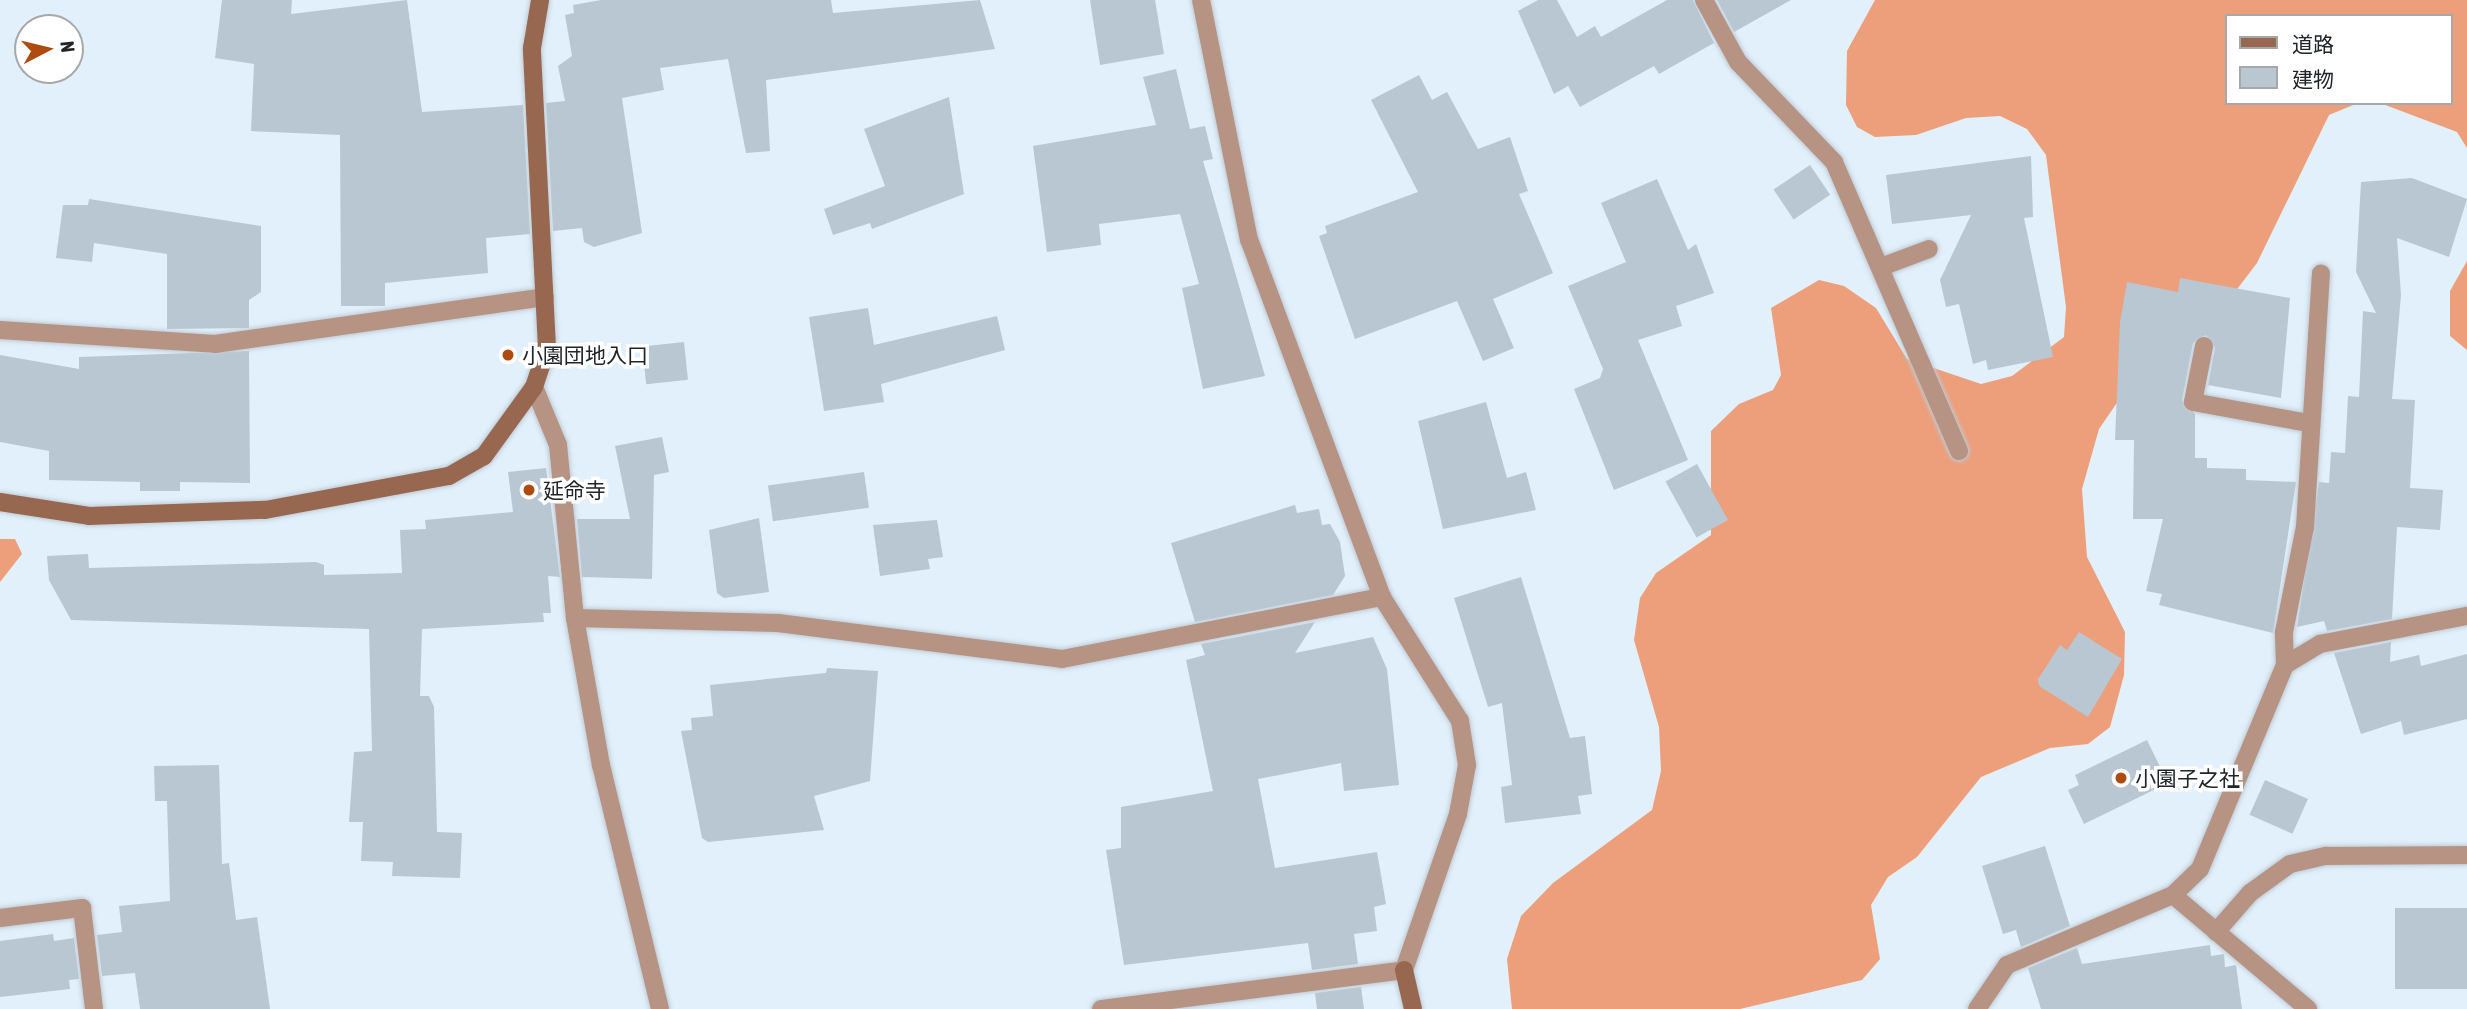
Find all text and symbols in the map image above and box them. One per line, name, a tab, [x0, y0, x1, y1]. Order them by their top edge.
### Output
north arrow	[14, 14, 84, 84]
legend	[2226, 14, 2453, 105]
text: 道路	[2292, 32, 2334, 56]
text: N	[56, 40, 79, 54]
text: 建物	[2292, 67, 2334, 91]
place label: 小園団地入口	[522, 342, 648, 368]
marker: 小園団地入口	[500, 347, 516, 363]
place label: 延命寺	[543, 477, 606, 503]
marker: 延命寺	[521, 482, 537, 498]
place label: 小園子之社	[2135, 765, 2240, 791]
marker: 小園子之社	[2113, 770, 2129, 786]

